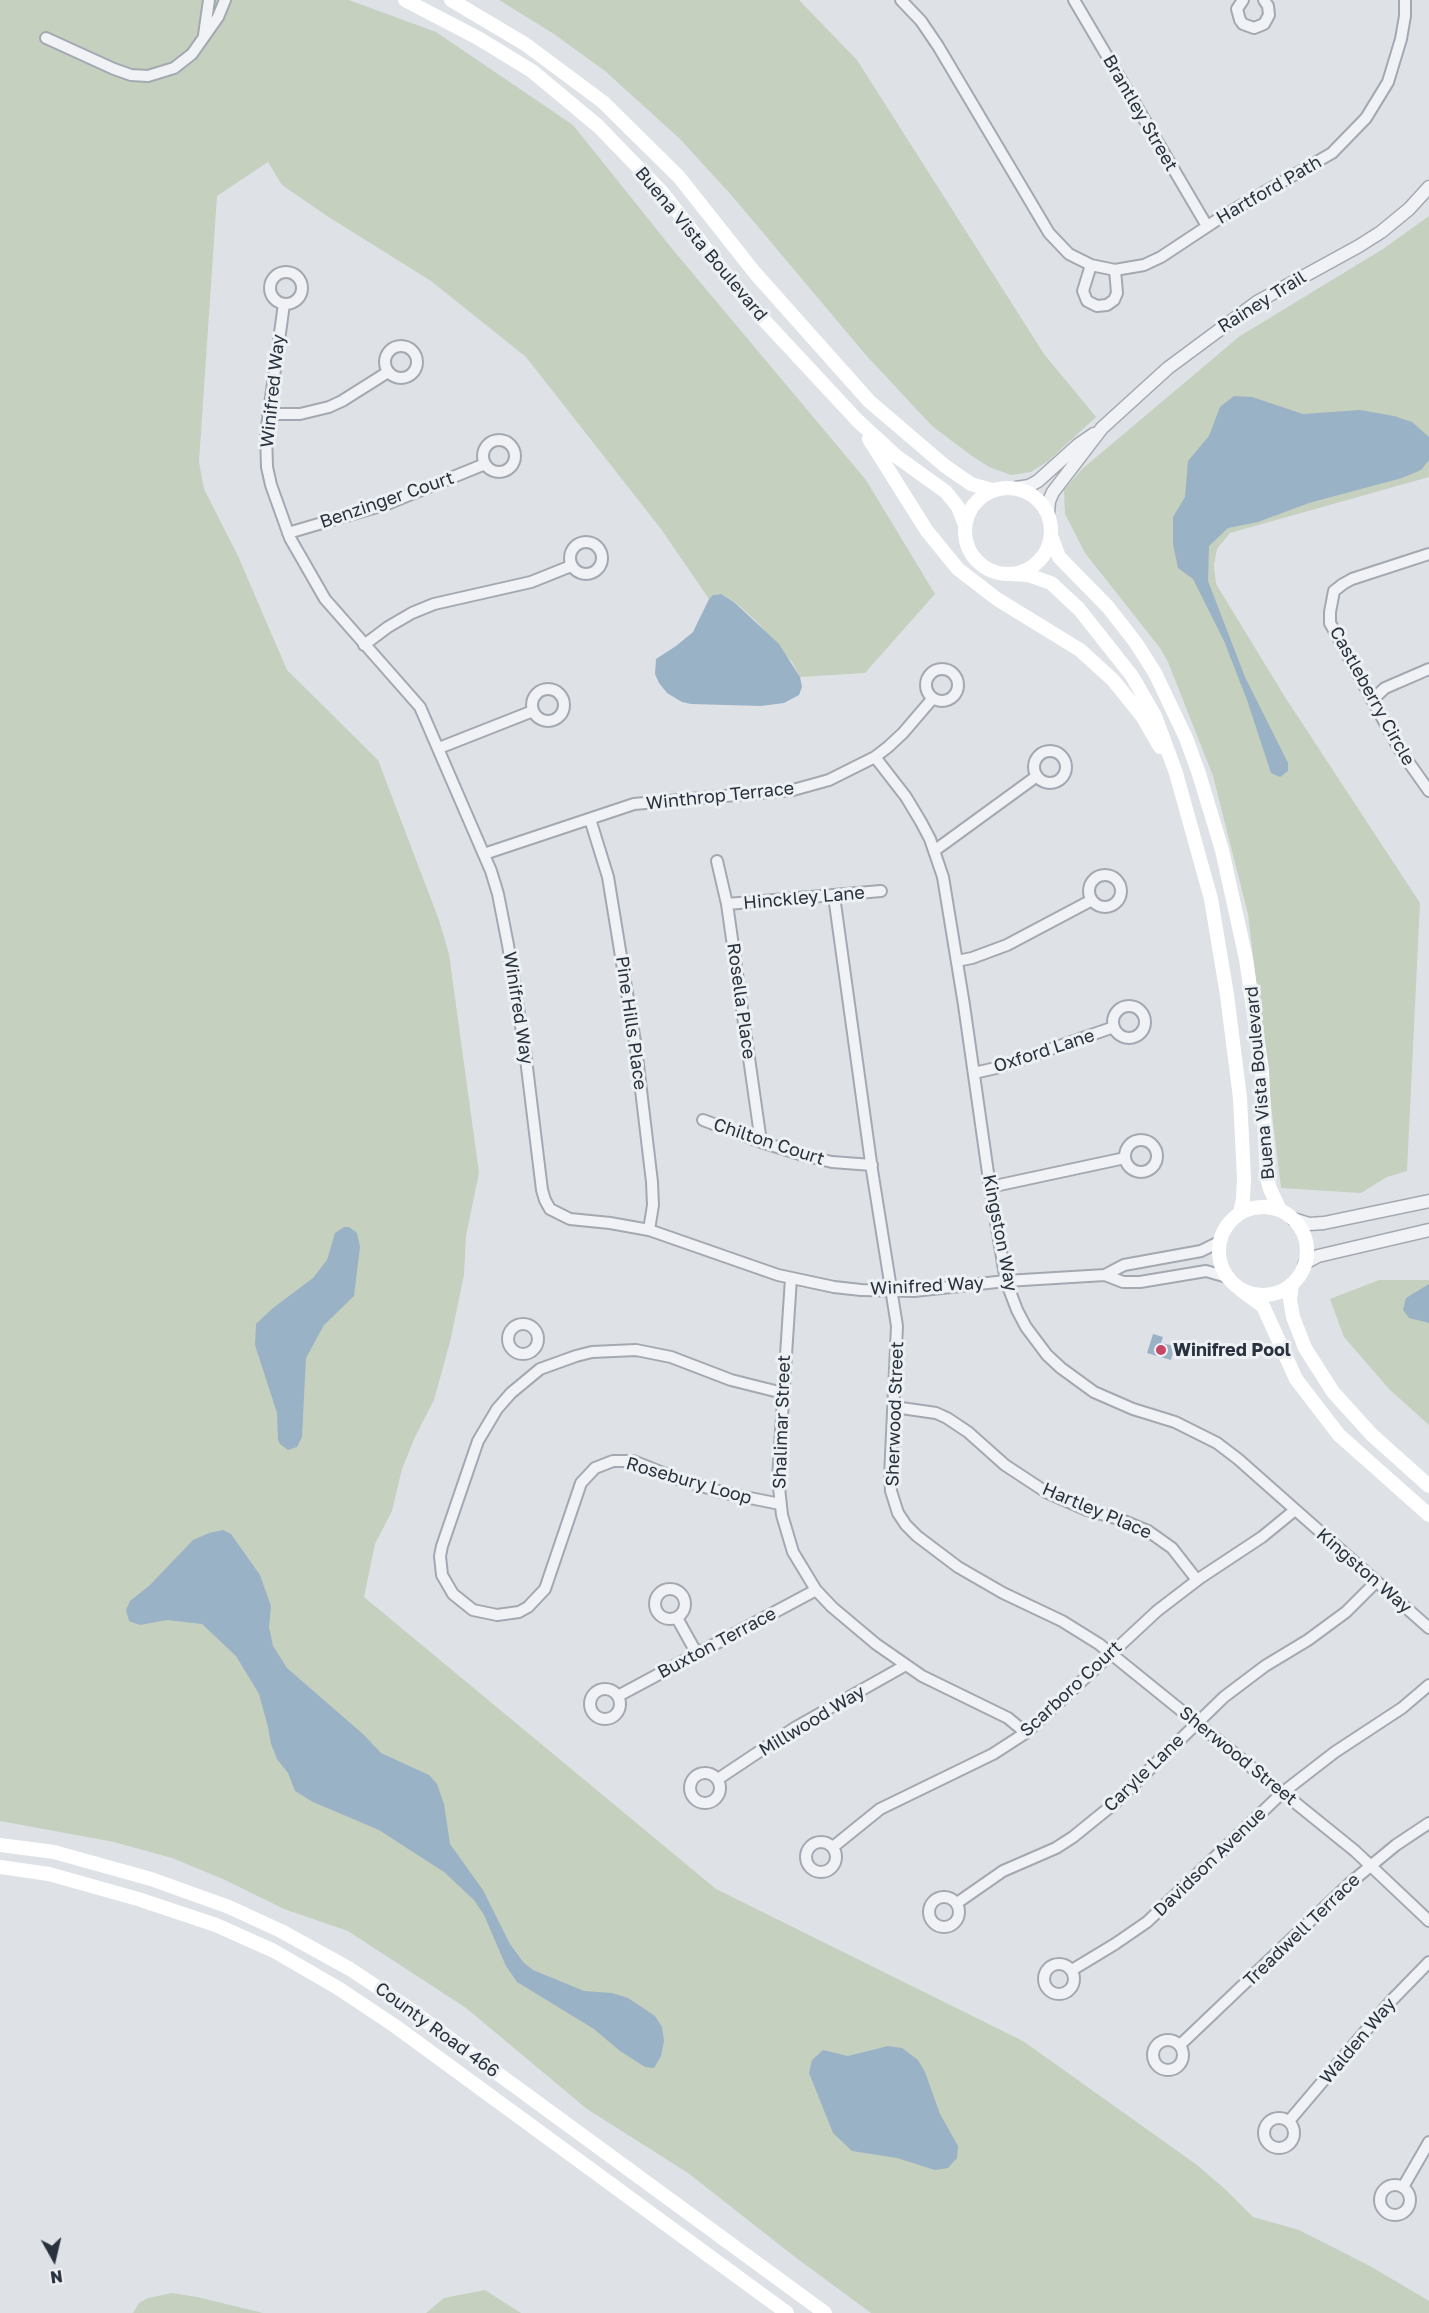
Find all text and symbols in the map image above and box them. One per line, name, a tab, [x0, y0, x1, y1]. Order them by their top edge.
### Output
street label: Brantley Street	[1098, 51, 1182, 175]
street label: Hartford Path	[1213, 151, 1325, 229]
street label: Buena Vista Boulevard	[630, 163, 772, 325]
street label: Rainey Trail	[1214, 266, 1310, 338]
street label: Winifred Way	[256, 333, 290, 449]
street label: Benzinger Court	[317, 467, 457, 533]
street label: Castleberry Circle	[1325, 623, 1419, 769]
street label: Winthrop Terrace	[645, 777, 795, 815]
street label: Hinckley Lane	[742, 882, 866, 914]
street label: Rosella Place	[722, 942, 760, 1060]
street label: Winifred Way	[498, 950, 538, 1066]
street label: Pine Hills Place	[611, 955, 651, 1091]
street label: Buena Vista Boulevard	[1241, 985, 1279, 1181]
street label: Oxford Lane	[991, 1025, 1097, 1077]
street label: Chilton Court	[711, 1114, 827, 1170]
street label: Kingston Way	[978, 1173, 1022, 1293]
street label: Winifred Way	[870, 1272, 984, 1300]
place label: Winifred Pool	[1173, 1339, 1291, 1361]
street label: Sherwood Street	[882, 1341, 908, 1487]
marker: Winifred Pool	[1154, 1343, 1168, 1357]
street label: Shalimar Street	[769, 1355, 795, 1489]
street label: Rosebury Loop	[624, 1453, 754, 1509]
street label: Hartley Place	[1039, 1478, 1155, 1544]
street label: Kingston Way	[1312, 1524, 1416, 1618]
street label: Buxton Terrace	[654, 1603, 780, 1683]
street label: Scarboro Court	[1016, 1636, 1126, 1742]
street label: Millwood Way	[755, 1681, 869, 1761]
street label: Sherwood Street	[1175, 1702, 1301, 1810]
street label: Caryle Lane	[1100, 1730, 1188, 1816]
street label: Davidson Avenue	[1149, 1803, 1271, 1921]
street label: Treadwell Terrace	[1239, 1869, 1365, 1991]
street label: County Road 466	[371, 1978, 503, 2082]
street label: Walden Way	[1316, 1994, 1400, 2088]
north arrow	[24, 2229, 84, 2289]
text: N	[49, 2266, 64, 2288]

